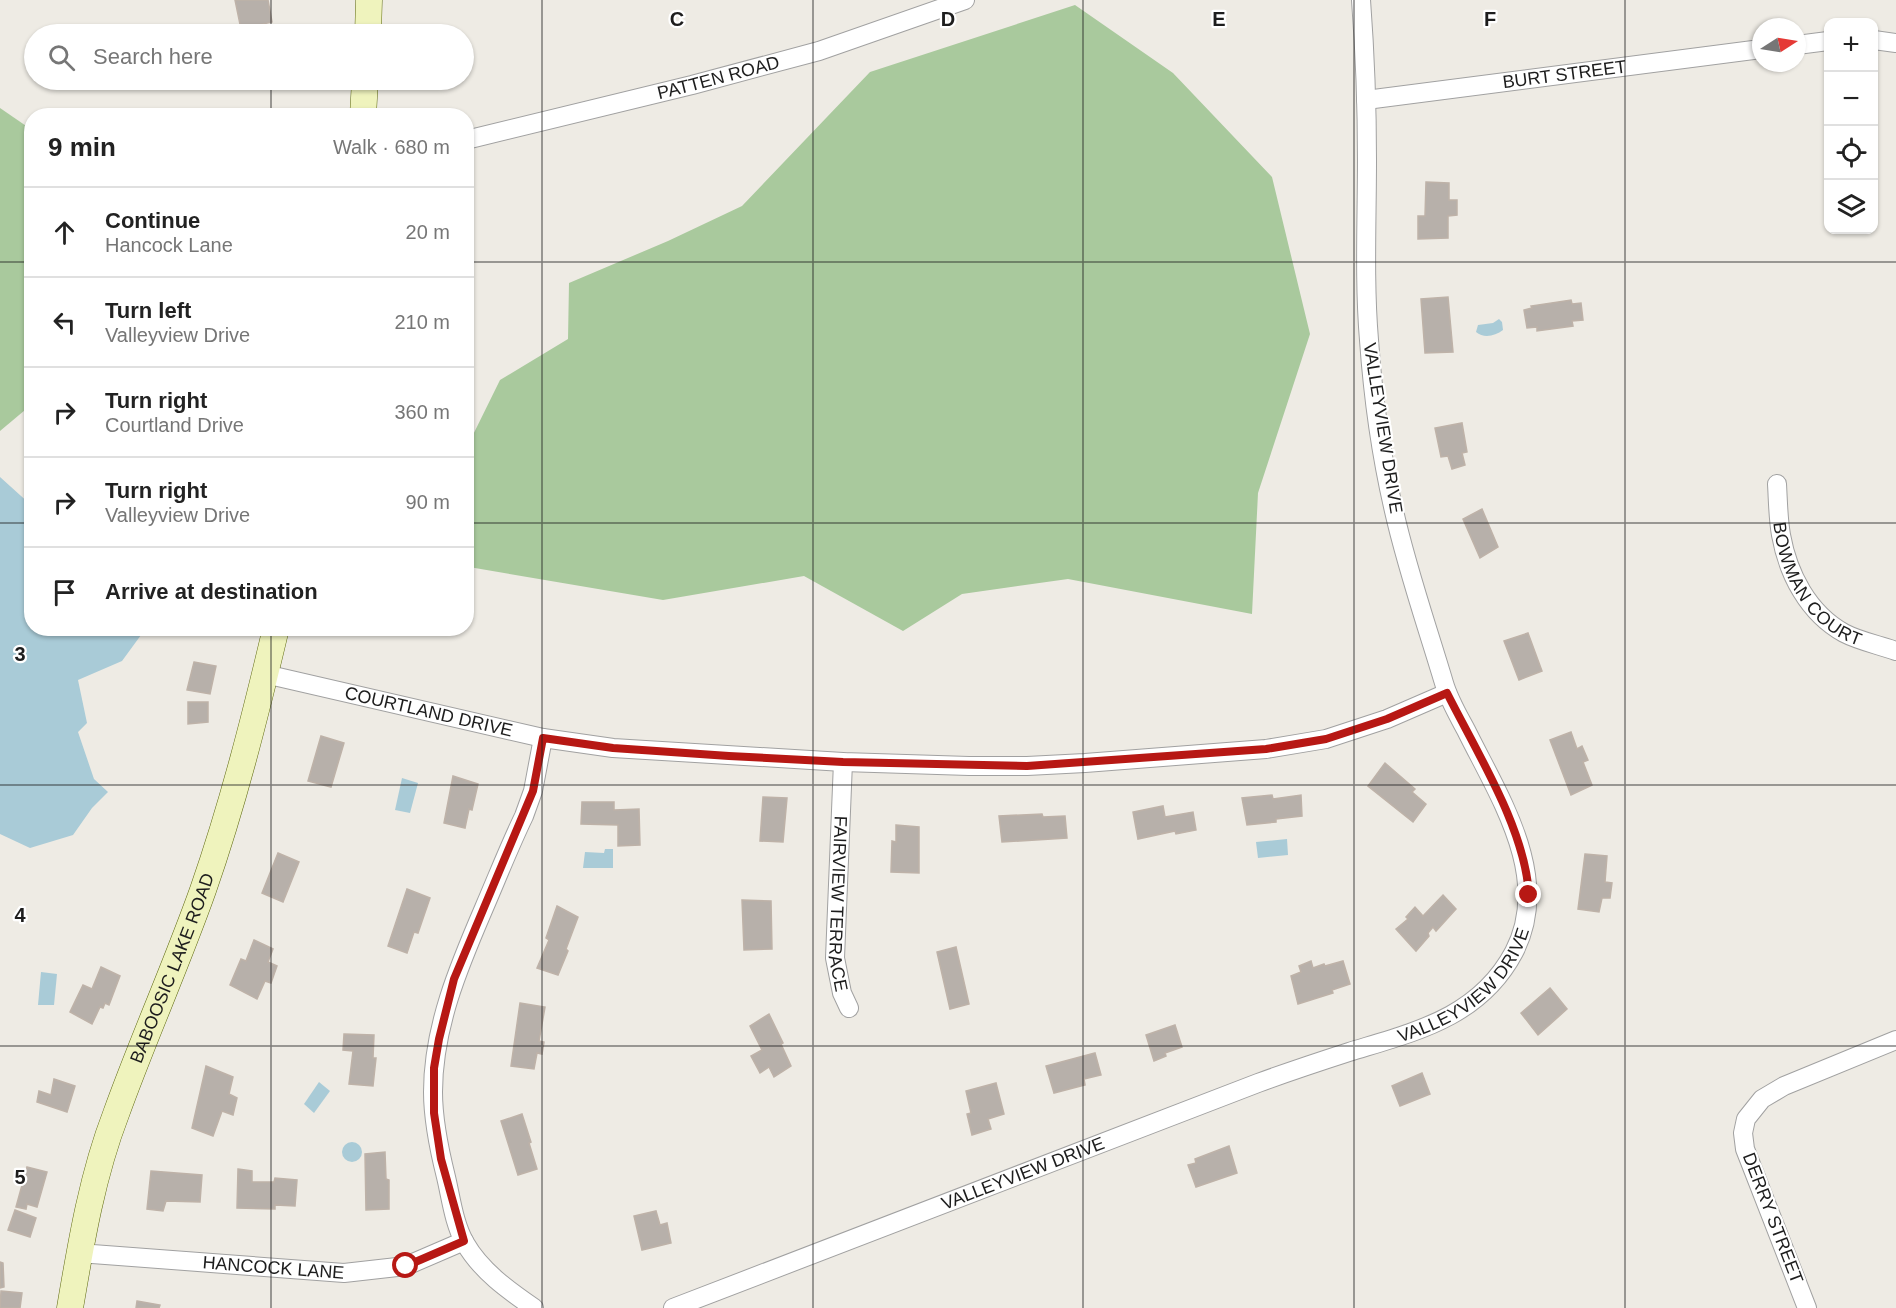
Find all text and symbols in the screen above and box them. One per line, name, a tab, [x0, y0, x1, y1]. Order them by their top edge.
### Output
text: C	[670, 8, 684, 30]
text: D	[941, 8, 955, 30]
text: E	[1212, 8, 1226, 30]
text: F	[1484, 8, 1496, 30]
north arrow	[1752, 18, 1806, 72]
map controls	[1824, 18, 1878, 234]
button: +	[1824, 18, 1878, 72]
search box	[24, 24, 474, 90]
icon: search	[45, 41, 78, 74]
text: Search here	[93, 44, 213, 69]
street label: PATTEN ROAD	[655, 52, 782, 103]
street label: BURT STREET	[1501, 57, 1627, 92]
button: −	[1824, 72, 1878, 126]
button: locate	[1824, 126, 1878, 180]
text: 9 min	[48, 132, 116, 162]
text: Walk · 680 m	[333, 136, 450, 158]
button: layers	[1824, 180, 1878, 234]
text: Continue	[105, 208, 200, 233]
icon: ahead	[48, 216, 81, 249]
text: 20 m	[406, 221, 450, 243]
text: Hancock Lane	[105, 234, 233, 256]
text: Turn left	[105, 298, 191, 323]
icon: left	[48, 306, 81, 339]
text: 210 m	[394, 311, 450, 333]
text: Valleyview Drive	[105, 324, 250, 346]
street label: VALLEYVIEW DRIVE	[1360, 341, 1406, 515]
text: Turn right	[105, 388, 207, 413]
icon: right	[48, 396, 81, 429]
text: 360 m	[394, 401, 450, 423]
text: Courtland Drive	[105, 414, 244, 436]
text: Turn right	[105, 478, 207, 503]
icon: right	[48, 486, 81, 519]
text: 90 m	[406, 491, 450, 513]
text: Valleyview Drive	[105, 504, 250, 526]
street label: BOWMAN COURT	[1769, 521, 1864, 650]
icon: arrive	[48, 576, 81, 609]
text: Arrive at destination	[105, 579, 318, 604]
text: 3	[14, 643, 26, 665]
street label: COURTLAND DRIVE	[343, 683, 515, 741]
street label: FAIRVIEW TERRACE	[825, 815, 851, 993]
street label: BABOOSIC LAKE ROAD	[126, 871, 218, 1066]
route end	[1515, 881, 1541, 907]
text: 4	[14, 904, 26, 926]
street label: VALLEYVIEW DRIVE	[1395, 925, 1533, 1046]
street label: VALLEYVIEW DRIVE	[939, 1133, 1107, 1214]
street label: DERRY STREET	[1739, 1150, 1807, 1286]
text: 5	[14, 1166, 26, 1188]
street label: HANCOCK LANE	[202, 1252, 345, 1283]
route start	[392, 1252, 418, 1278]

